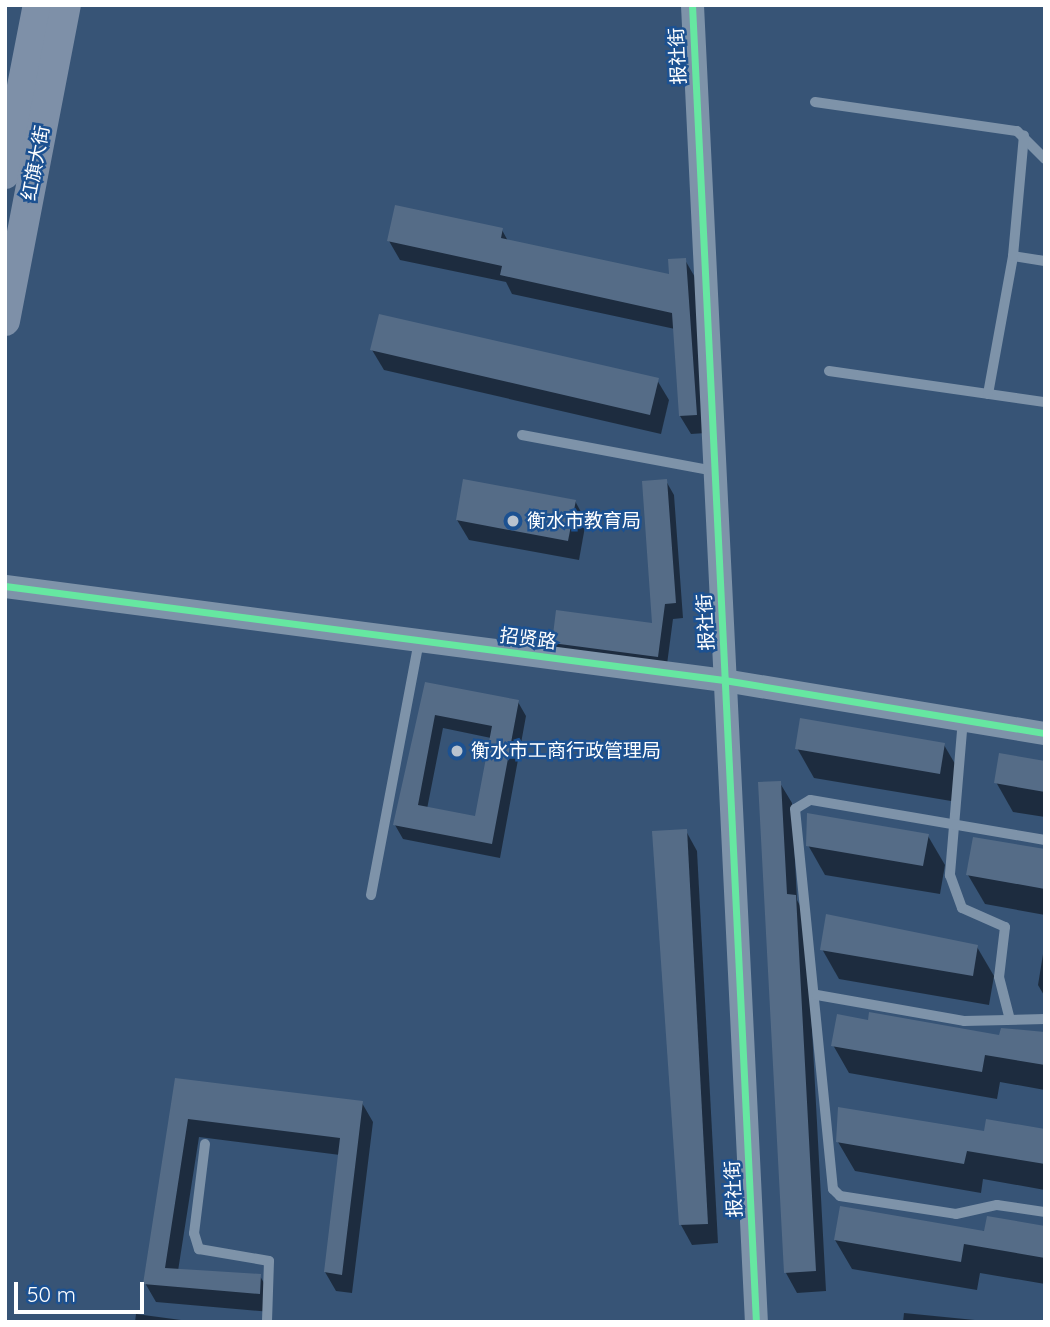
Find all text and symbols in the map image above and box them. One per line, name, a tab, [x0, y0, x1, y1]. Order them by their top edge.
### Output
street label: 报社街	[665, 27, 691, 85]
street label: 红旗大街	[18, 124, 54, 202]
place label: 衡水市教育局	[527, 510, 641, 532]
marker: 衡水市教育局	[505, 513, 521, 529]
street label: 报社街	[693, 593, 719, 651]
street label: 招贤路	[498, 624, 558, 654]
place label: 衡水市工商行政管理局	[471, 740, 661, 762]
marker: 衡水市工商行政管理局	[449, 743, 465, 759]
street label: 报社街	[721, 1160, 747, 1218]
scale bar	[18, 1268, 147, 1312]
text: 50 m	[27, 1281, 76, 1307]

